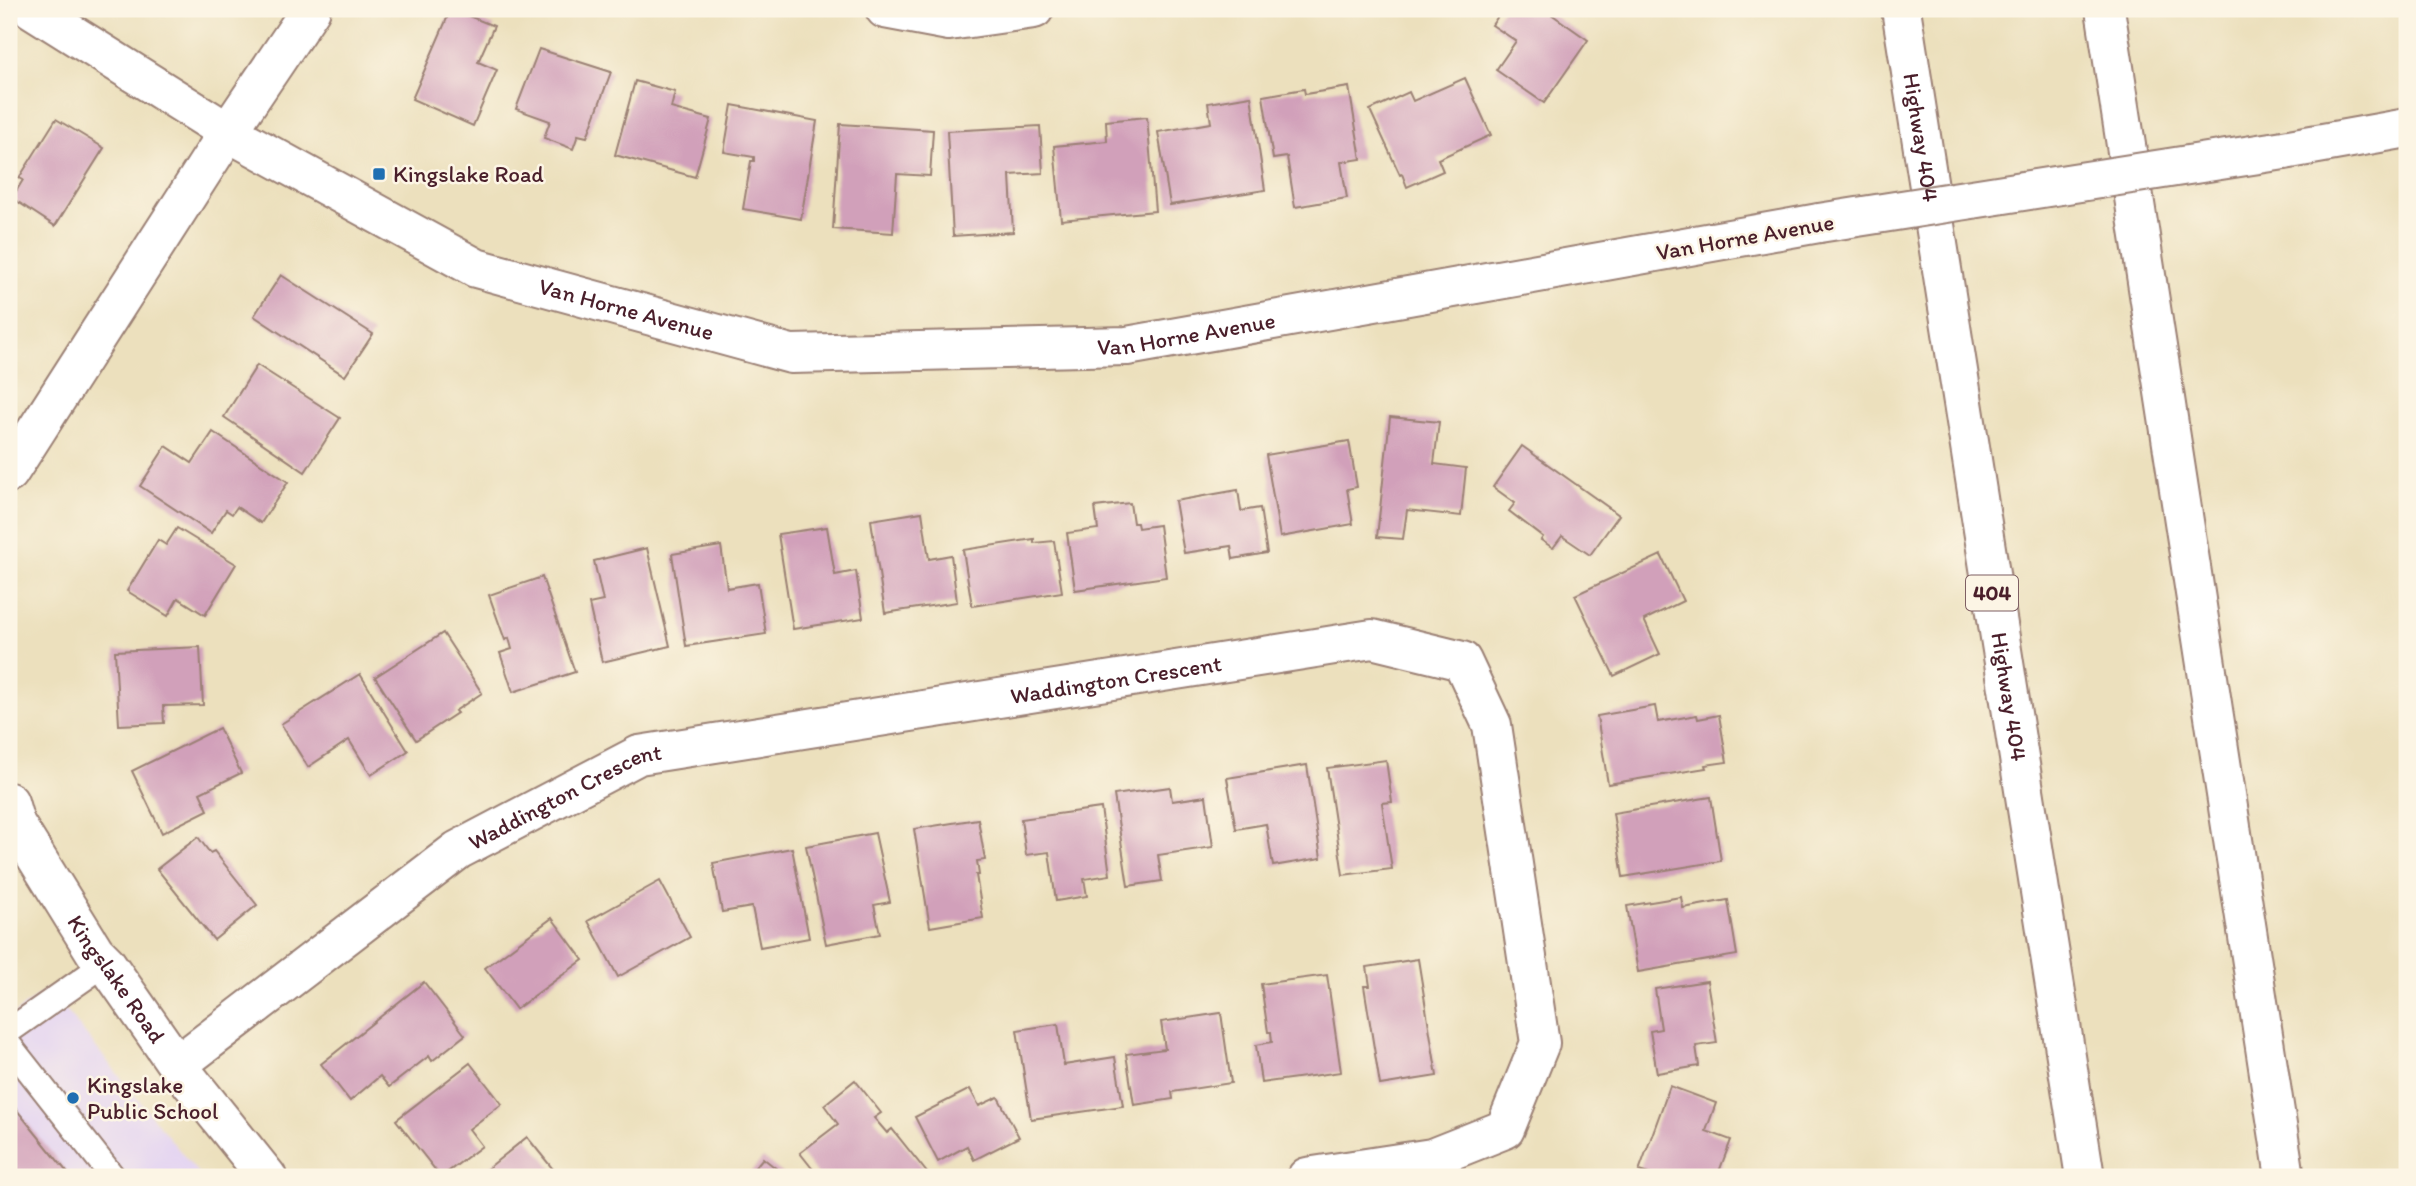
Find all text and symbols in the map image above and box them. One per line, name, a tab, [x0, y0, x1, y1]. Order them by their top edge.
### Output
street label: Highway 404	[1897, 71, 1945, 204]
place label: Kingslake Road	[393, 160, 544, 188]
marker: Kingslake Road	[371, 166, 387, 182]
street label: Van Horne Avenue	[1654, 208, 1836, 266]
street label: Van Horne Avenue	[536, 272, 717, 346]
street label: Van Horne Avenue	[1097, 306, 1277, 361]
road number: 404	[1966, 576, 2018, 610]
street label: Highway 404	[1985, 630, 2033, 763]
street label: Waddington Crescent	[1008, 649, 1224, 710]
street label: Waddington Crescent	[463, 738, 664, 856]
street label: Kingslake Road	[61, 910, 172, 1049]
place label: Kingslake Public School	[87, 1071, 219, 1125]
marker: Kingslake Public School	[65, 1090, 81, 1106]

